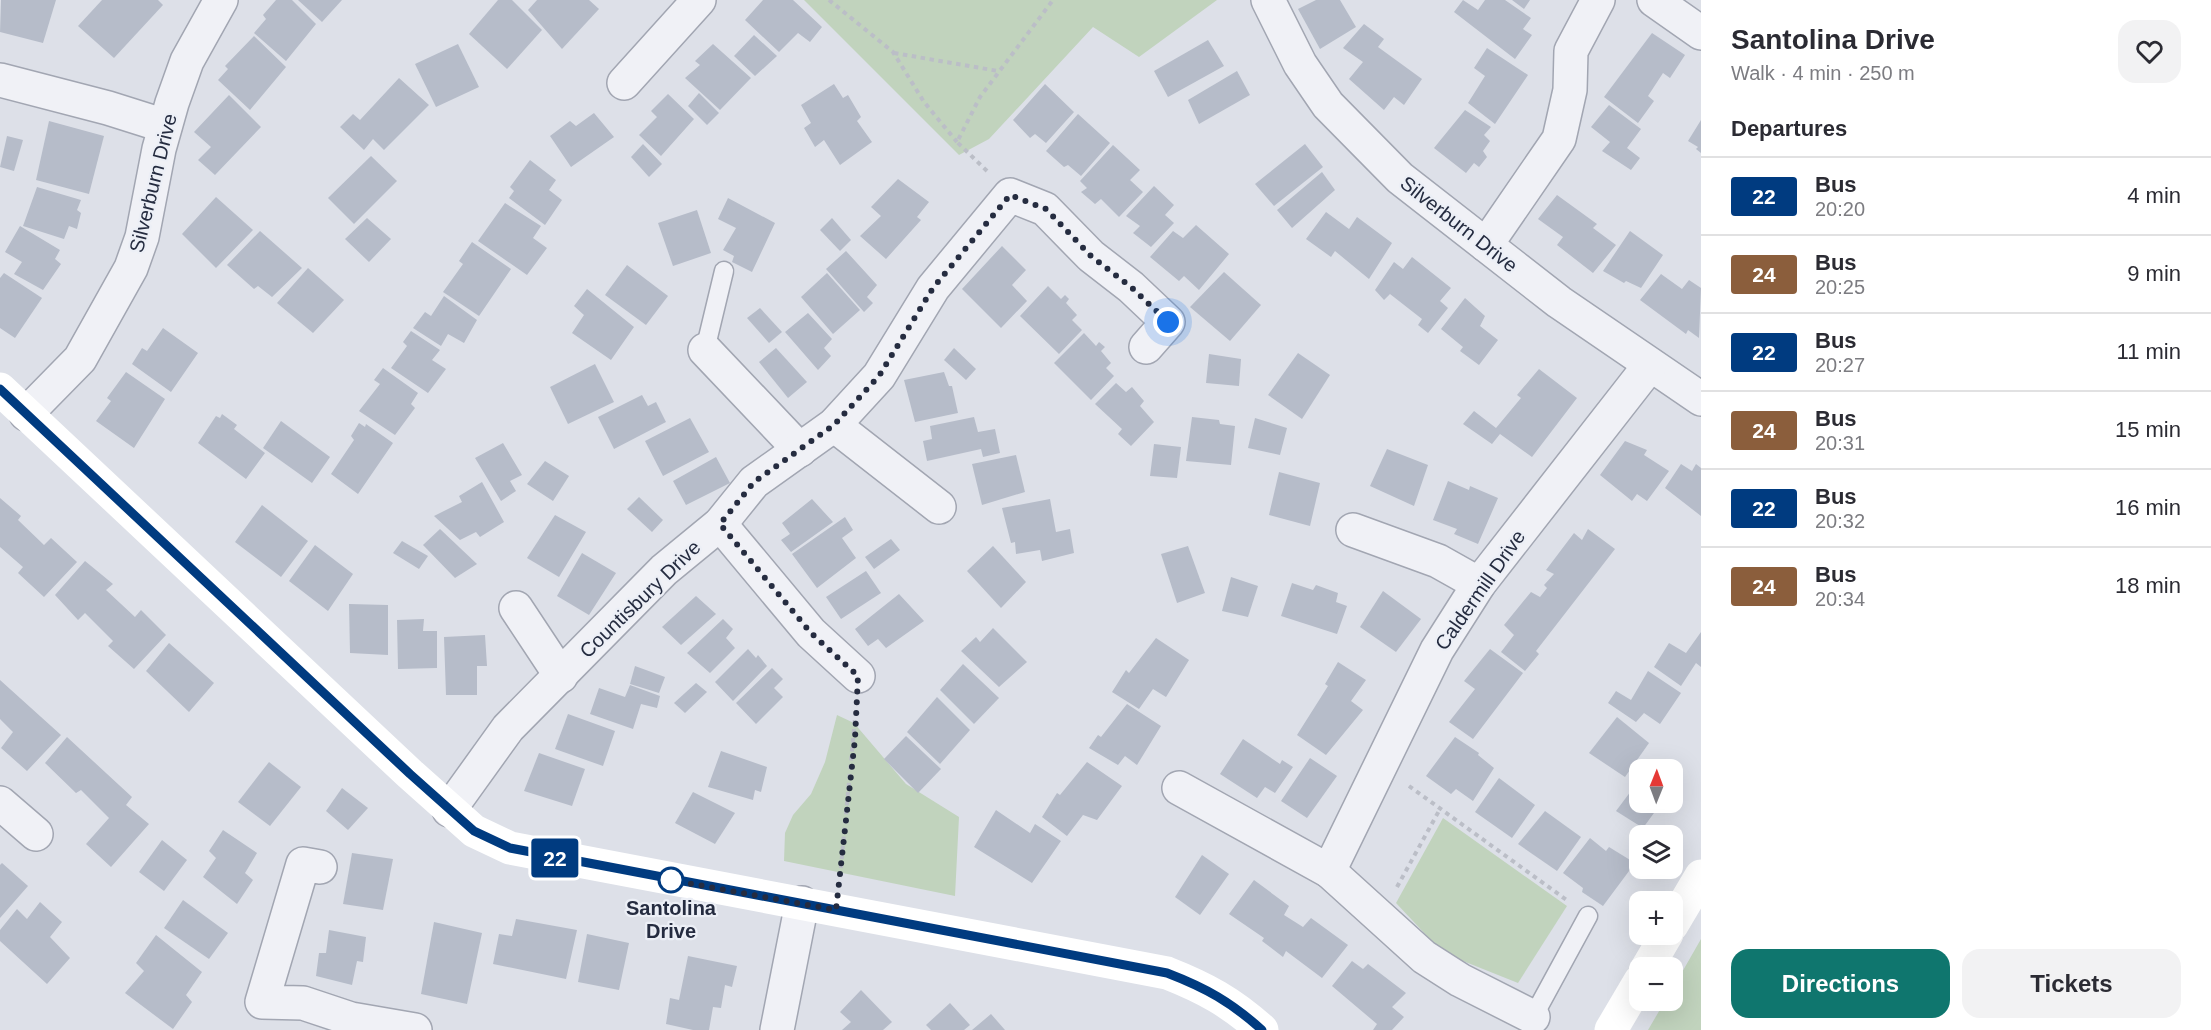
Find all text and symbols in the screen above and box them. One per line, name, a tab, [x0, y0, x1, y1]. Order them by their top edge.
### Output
button: heart	[2118, 20, 2181, 83]
text: Santolina Drive	[1731, 24, 1935, 55]
text: Walk · 4 min · 250 m	[1731, 62, 1915, 84]
street label: Silverburn Drive	[125, 111, 181, 255]
text: Departures	[1731, 116, 1847, 141]
street label: Silverburn Drive	[1396, 172, 1522, 276]
text: Bus	[1815, 172, 1857, 197]
text: 4 min	[2127, 183, 2181, 208]
text: 22	[1752, 185, 1776, 208]
text: 20:20	[1815, 198, 1865, 220]
text: Bus	[1815, 250, 1857, 275]
text: 9 min	[2127, 261, 2181, 286]
text: 24	[1752, 263, 1776, 286]
text: 20:25	[1815, 276, 1865, 298]
your location	[1153, 307, 1183, 337]
text: Bus	[1815, 328, 1857, 353]
text: 11 min	[2117, 339, 2181, 364]
text: 22	[1752, 341, 1776, 364]
text: 20:27	[1815, 354, 1865, 376]
text: Bus	[1815, 406, 1857, 431]
text: 15 min	[2115, 417, 2181, 442]
text: 24	[1752, 419, 1776, 442]
text: 20:31	[1815, 432, 1865, 454]
text: Bus	[1815, 484, 1857, 509]
text: 16 min	[2115, 495, 2181, 520]
text: 22	[1752, 497, 1776, 520]
text: 20:32	[1815, 510, 1865, 532]
street label: Caldermill Drive	[1431, 526, 1529, 654]
street label: Countisbury Drive	[575, 536, 705, 662]
text: Bus	[1815, 562, 1857, 587]
text: 18 min	[2115, 573, 2181, 598]
text: 24	[1752, 575, 1776, 598]
text: 20:34	[1815, 588, 1865, 610]
north arrow	[1629, 759, 1683, 813]
map controls	[1629, 759, 1683, 1011]
button: layers	[1629, 825, 1683, 879]
line badge: 22	[528, 838, 582, 878]
text: 22	[543, 847, 567, 870]
marker: Santolina Drive	[658, 867, 684, 893]
button: +	[1629, 891, 1683, 945]
place label: Santolina Drive	[626, 897, 717, 942]
button: Directions	[1731, 949, 1950, 1018]
button: Tickets	[1962, 949, 2181, 1018]
button: −	[1629, 957, 1683, 1011]

